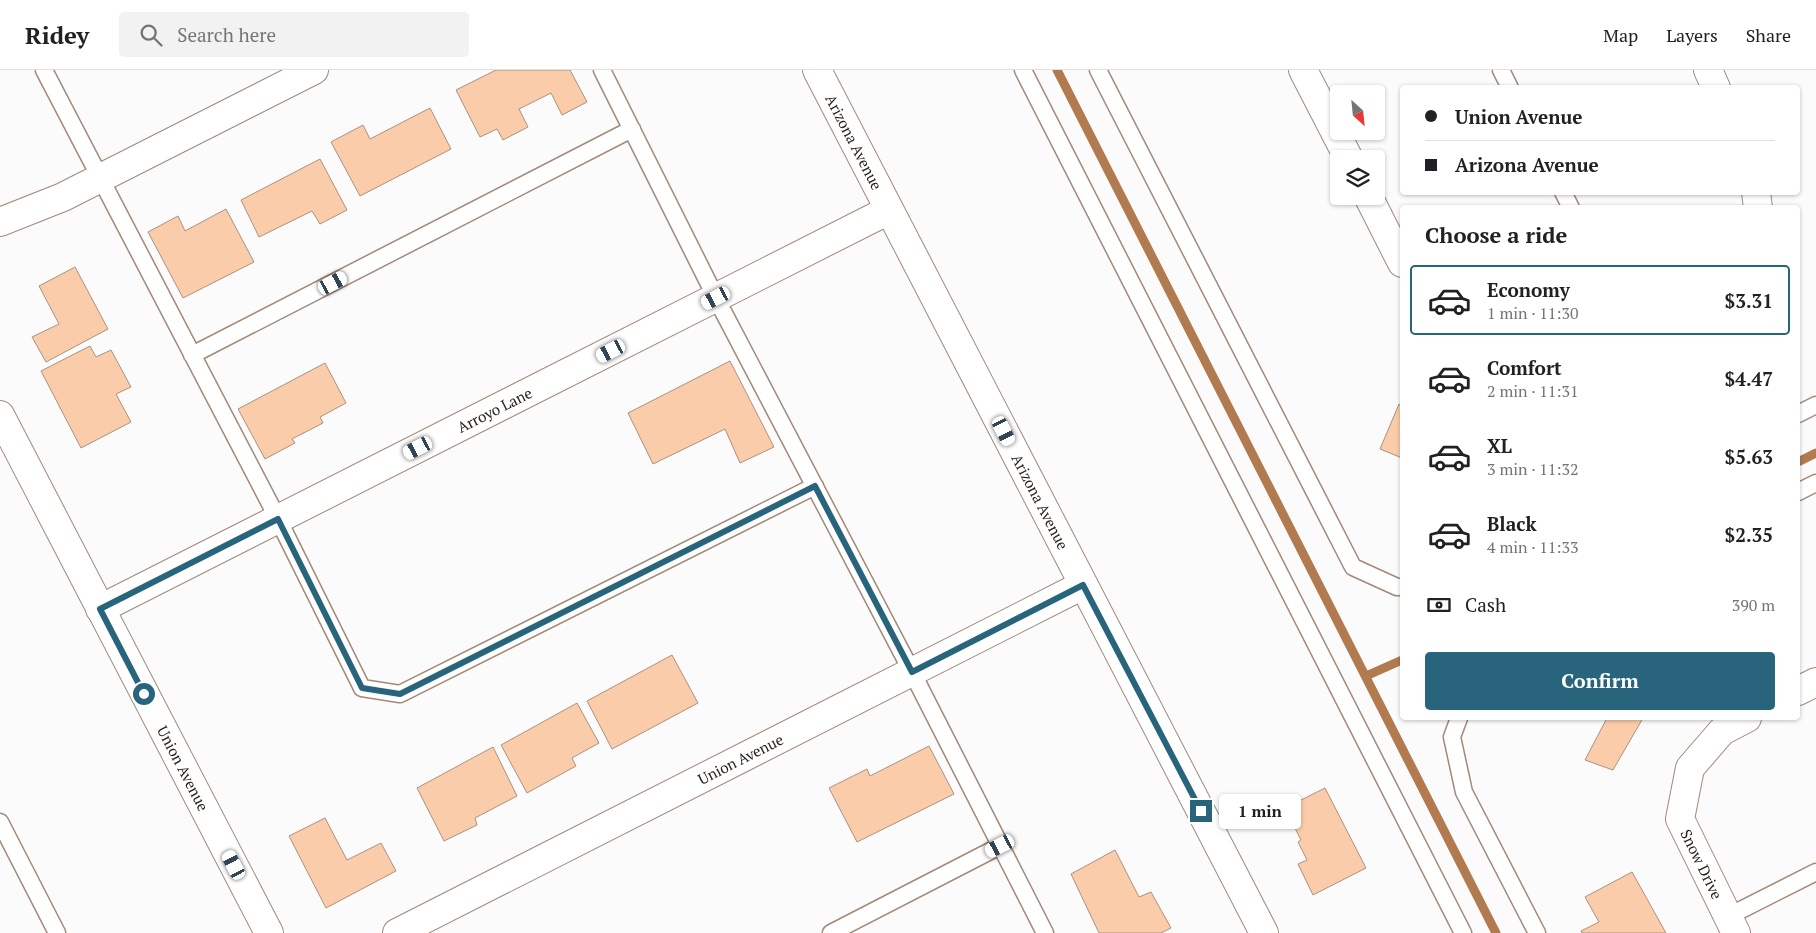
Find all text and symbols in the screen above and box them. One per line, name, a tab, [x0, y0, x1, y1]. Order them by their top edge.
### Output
search box	[119, 12, 469, 57]
text: Ridey	[25, 19, 89, 51]
icon: search	[137, 21, 165, 49]
text: Search here	[177, 22, 276, 47]
text: Map	[1603, 23, 1638, 47]
text: Layers	[1666, 23, 1718, 47]
text: Share	[1746, 23, 1791, 47]
north arrow	[1330, 85, 1385, 140]
map controls	[1330, 85, 1385, 205]
street label: Arizona Avenue	[821, 91, 887, 193]
text: Union Avenue	[1455, 104, 1582, 129]
button: layers	[1330, 150, 1385, 205]
text: Arizona Avenue	[1455, 152, 1599, 177]
text: Choose a ride	[1425, 220, 1567, 249]
car	[316, 269, 349, 297]
text: Economy	[1487, 277, 1570, 302]
icon: car	[1427, 278, 1472, 323]
car	[699, 285, 732, 311]
text: $3.31	[1724, 288, 1773, 313]
text: 1 min · 11:30	[1487, 302, 1579, 324]
car	[594, 338, 627, 364]
text: Comfort	[1487, 355, 1562, 380]
icon: car	[1427, 356, 1472, 401]
text: $4.47	[1724, 366, 1773, 391]
text: 2 min · 11:31	[1487, 380, 1579, 402]
street label: Arroyo Lane	[454, 382, 535, 437]
car	[990, 414, 1017, 448]
text: XL	[1487, 433, 1512, 458]
icon: car	[1427, 434, 1472, 479]
car	[401, 435, 434, 461]
text: $5.63	[1724, 444, 1773, 469]
street label: Arizona Avenue	[1007, 450, 1074, 553]
text: 3 min · 11:32	[1487, 458, 1579, 480]
text: Black	[1487, 511, 1537, 536]
icon: car	[1427, 512, 1472, 557]
text: $2.35	[1724, 522, 1773, 547]
text: 4 min · 11:33	[1487, 536, 1579, 558]
icon: cash	[1425, 591, 1453, 619]
text: Cash	[1465, 592, 1506, 617]
text: 390 m	[1732, 594, 1775, 616]
button: Confirm	[1425, 652, 1775, 710]
route start	[133, 683, 155, 705]
street label: Union Avenue	[153, 722, 214, 814]
street label: Union Avenue	[694, 729, 786, 789]
callout: 1 min	[1218, 794, 1301, 828]
route end	[1190, 800, 1212, 822]
text: 1 min	[1238, 800, 1282, 822]
street label: Snow Drive	[1676, 826, 1728, 902]
car	[983, 833, 1016, 859]
car	[220, 848, 247, 882]

